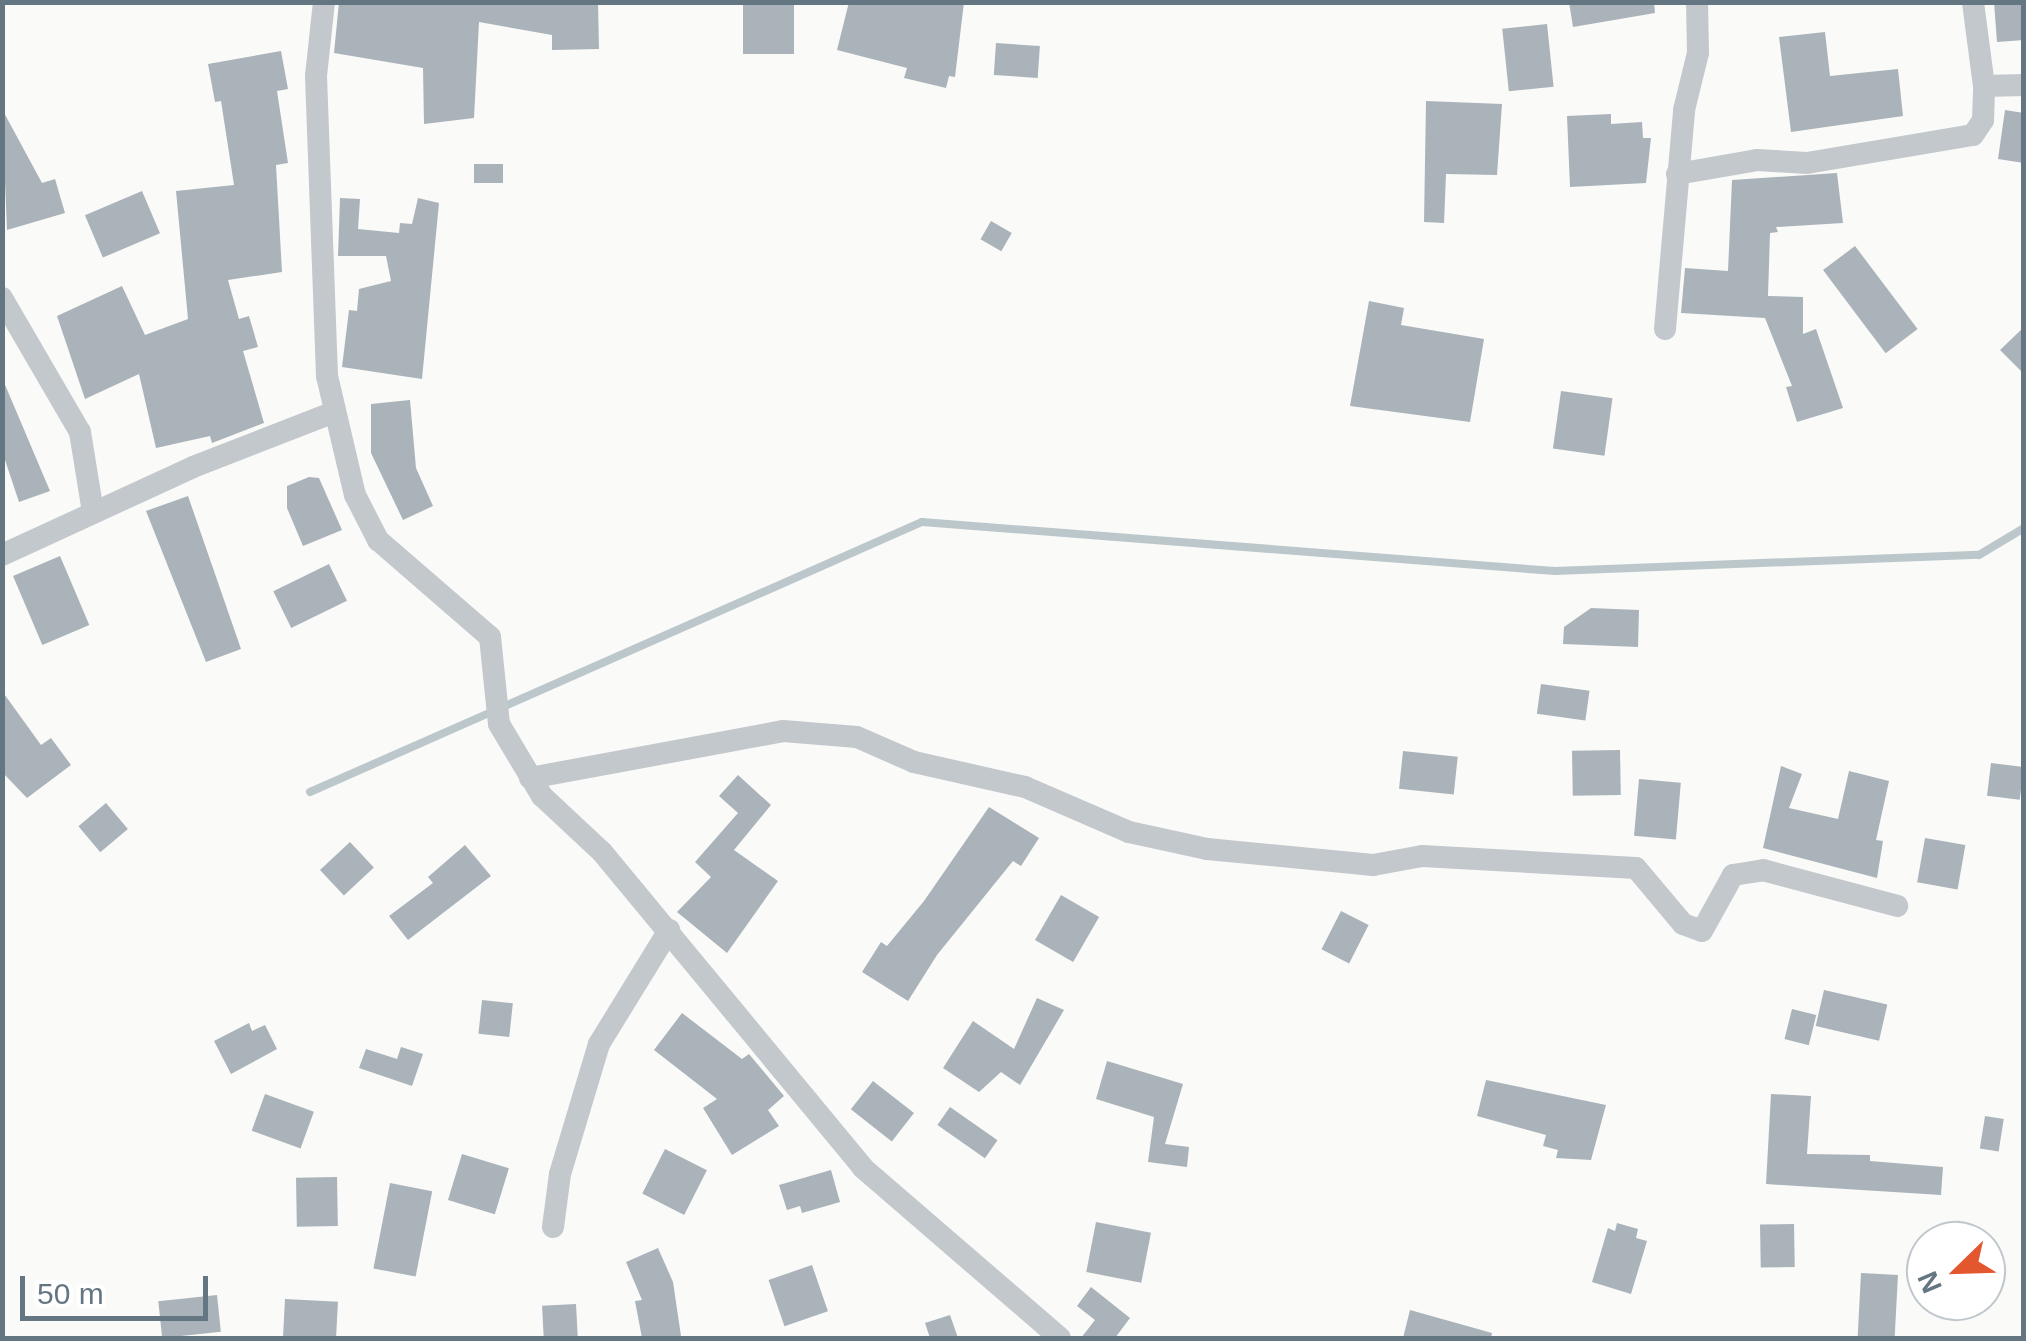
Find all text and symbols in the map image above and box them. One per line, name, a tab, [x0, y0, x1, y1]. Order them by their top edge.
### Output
north arrow	[1906, 1221, 2006, 1321]
scale bar	[25, 1256, 212, 1318]
text: N	[1912, 1267, 1948, 1298]
text: 50 m	[37, 1277, 104, 1310]

